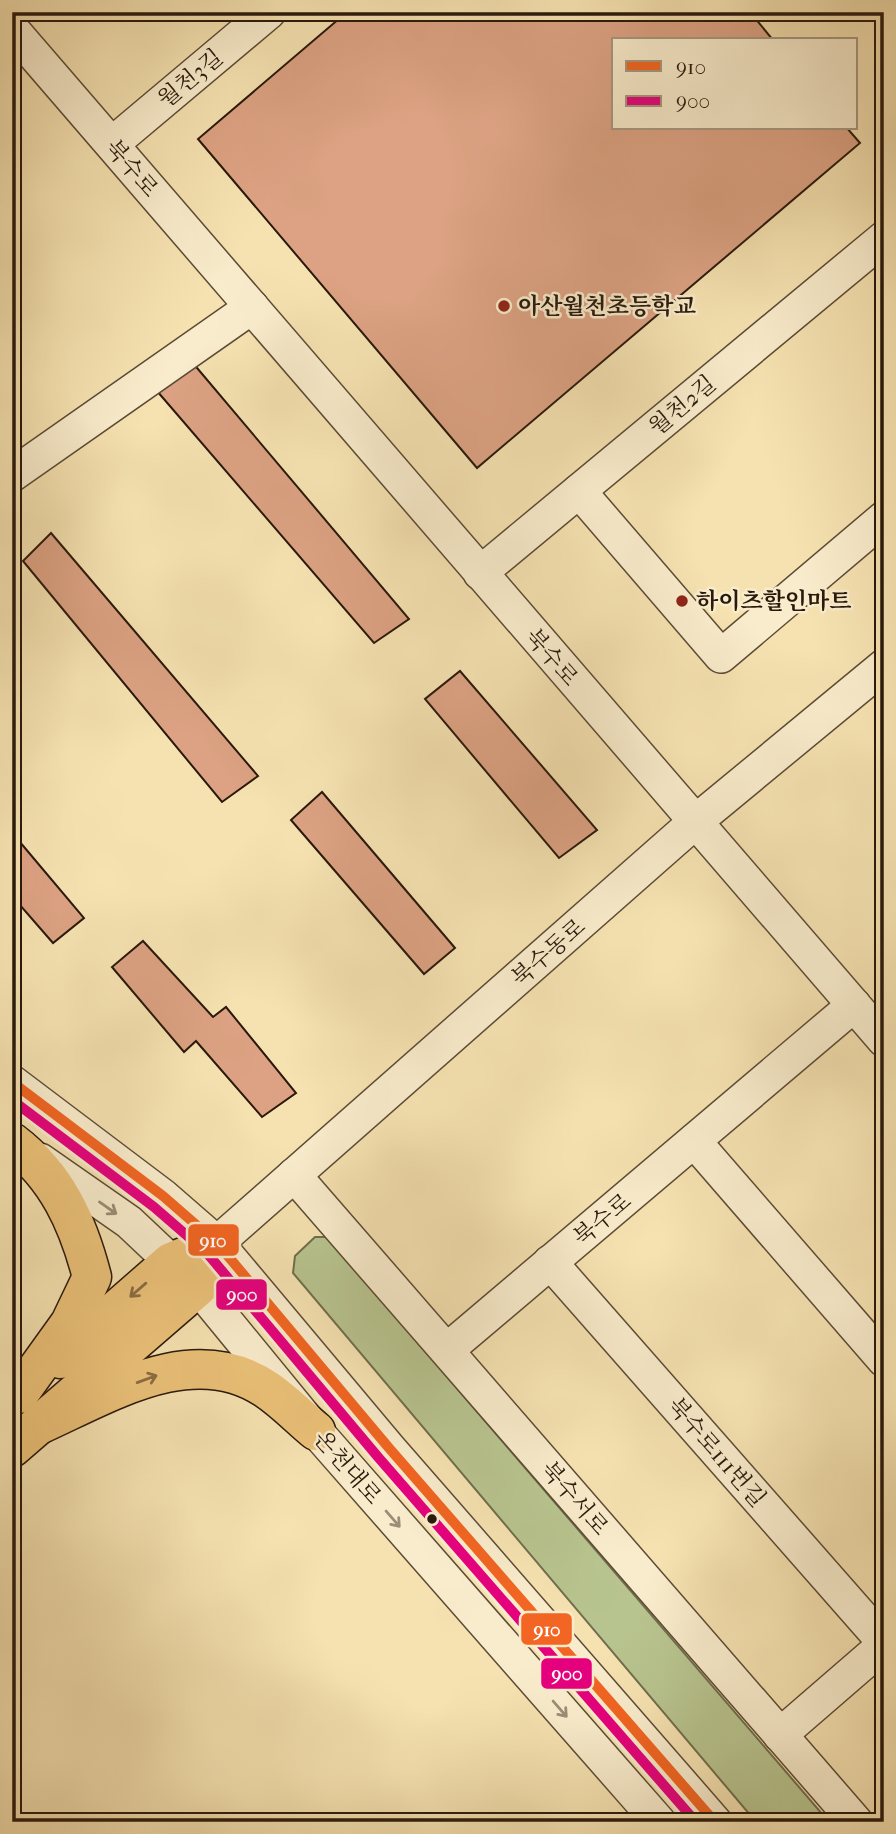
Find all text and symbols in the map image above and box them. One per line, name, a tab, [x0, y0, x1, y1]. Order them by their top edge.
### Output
legend	[612, 38, 858, 130]
street label: 월천3길	[152, 44, 228, 113]
text: 910	[676, 55, 706, 79]
text: 900	[676, 89, 710, 113]
street label: 북수로	[100, 134, 164, 202]
place label: 아산월천초등학교	[518, 293, 697, 320]
marker: 아산월천초등학교	[496, 298, 512, 314]
street label: 월천2길	[644, 370, 721, 441]
place label: 하이츠할인마트	[696, 588, 852, 615]
marker: 하이츠할인마트	[674, 593, 690, 609]
street label: 북수로	[520, 623, 584, 691]
street label: 북수동로	[506, 913, 591, 992]
street label: 북수로	[568, 1188, 637, 1251]
one-way arrow	[98, 1201, 117, 1215]
line badge: 910	[187, 1223, 240, 1257]
text: 910	[198, 1230, 227, 1252]
line badge: 900	[215, 1278, 268, 1311]
one-way arrow	[130, 1282, 148, 1298]
text: 900	[226, 1284, 257, 1306]
one-way arrow	[136, 1372, 158, 1384]
street label: 북수로111번길	[662, 1392, 771, 1512]
street label: 온천대로	[308, 1425, 387, 1510]
street label: 북수서로	[535, 1456, 614, 1541]
one-way arrow	[385, 1510, 401, 1528]
unlabelled marker	[425, 1512, 439, 1526]
line badge: 910	[520, 1612, 573, 1646]
text: 910	[532, 1619, 561, 1641]
line badge: 900	[540, 1657, 593, 1690]
text: 900	[551, 1663, 582, 1685]
one-way arrow	[552, 1700, 568, 1718]

